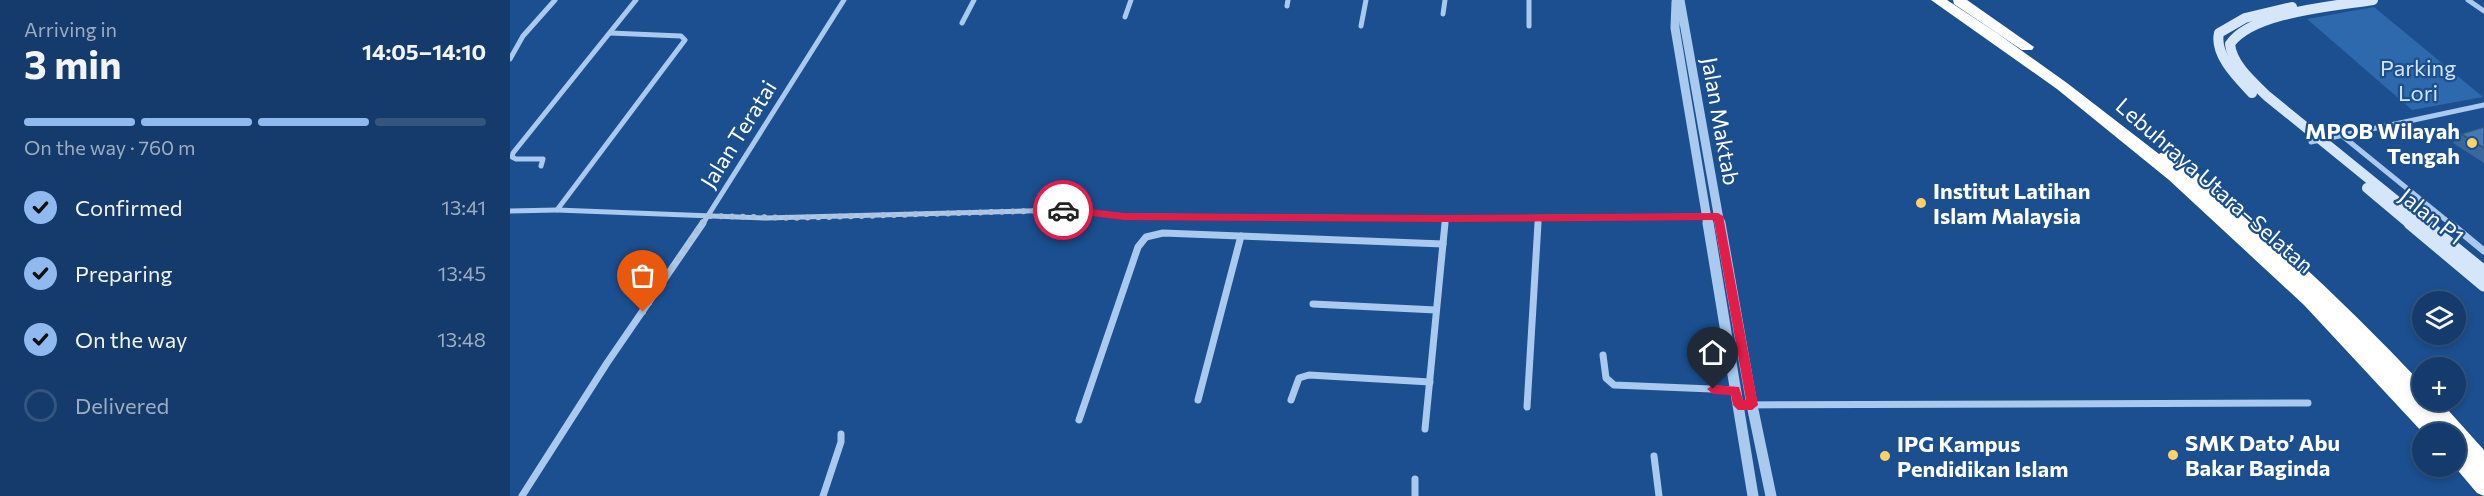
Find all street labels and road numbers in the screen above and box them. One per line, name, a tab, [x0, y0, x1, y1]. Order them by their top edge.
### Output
street label: Jalan Maktab	[1696, 55, 1746, 187]
street label: Jalan Teratai	[694, 75, 782, 193]
street label: Lebuhraya Utara–Selatan	[2111, 92, 2319, 278]
street label: Jalan P1	[2394, 182, 2470, 250]

